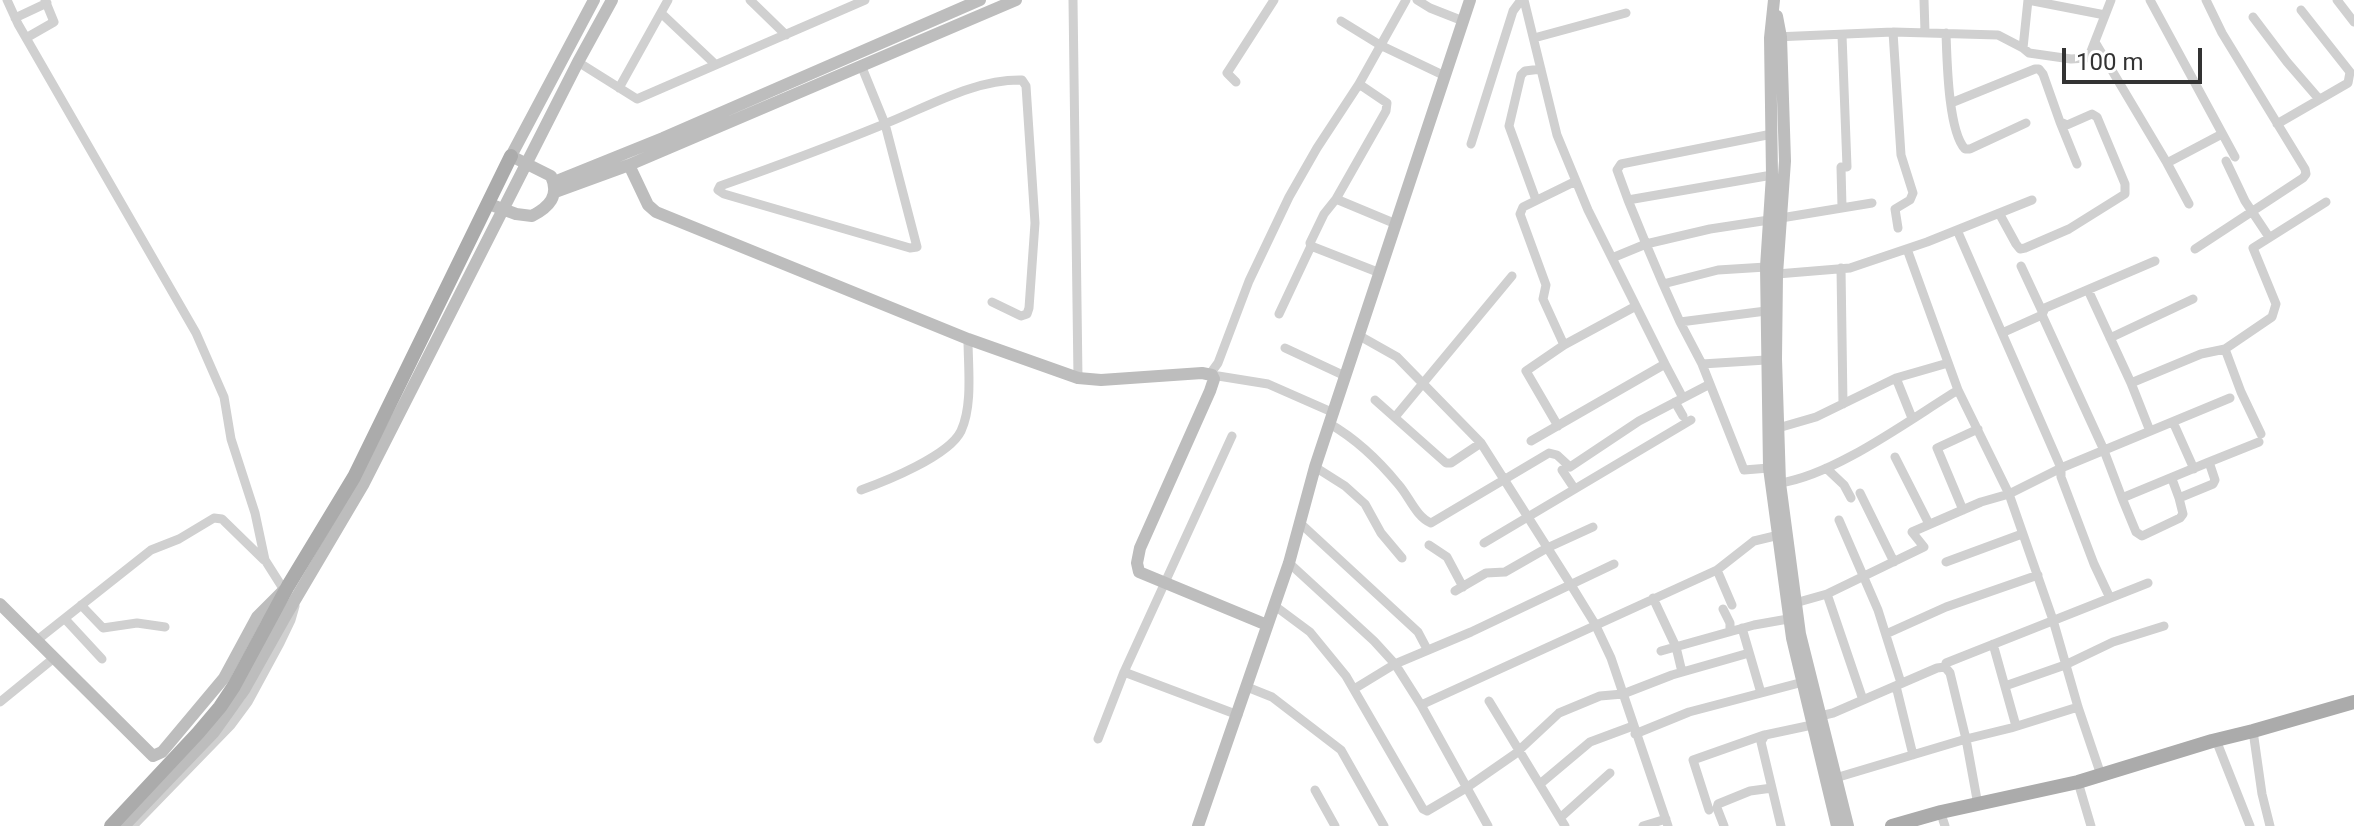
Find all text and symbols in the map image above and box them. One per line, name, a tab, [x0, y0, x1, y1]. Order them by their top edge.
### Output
scale bar	[2066, 32, 2206, 82]
text: 100 m	[2076, 48, 2143, 76]

